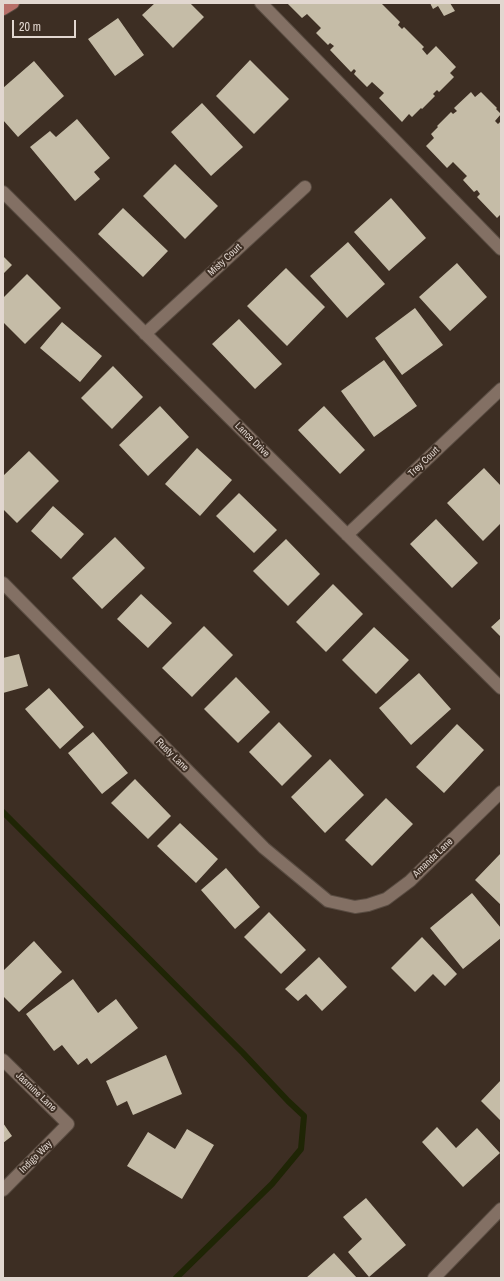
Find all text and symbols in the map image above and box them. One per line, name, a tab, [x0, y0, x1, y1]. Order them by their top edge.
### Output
scale bar	[14, 12, 78, 38]
text: 20 m	[19, 19, 41, 35]
street label: Misty Court	[206, 241, 244, 279]
street label: Lance Drive	[232, 420, 272, 460]
street label: Trey Court	[406, 444, 442, 480]
street label: Rusty Lane	[153, 736, 191, 774]
street label: Amanda Lane	[410, 836, 456, 880]
street label: Jasmine Lane	[13, 1070, 59, 1114]
street label: Indigo Way	[17, 1138, 55, 1176]

